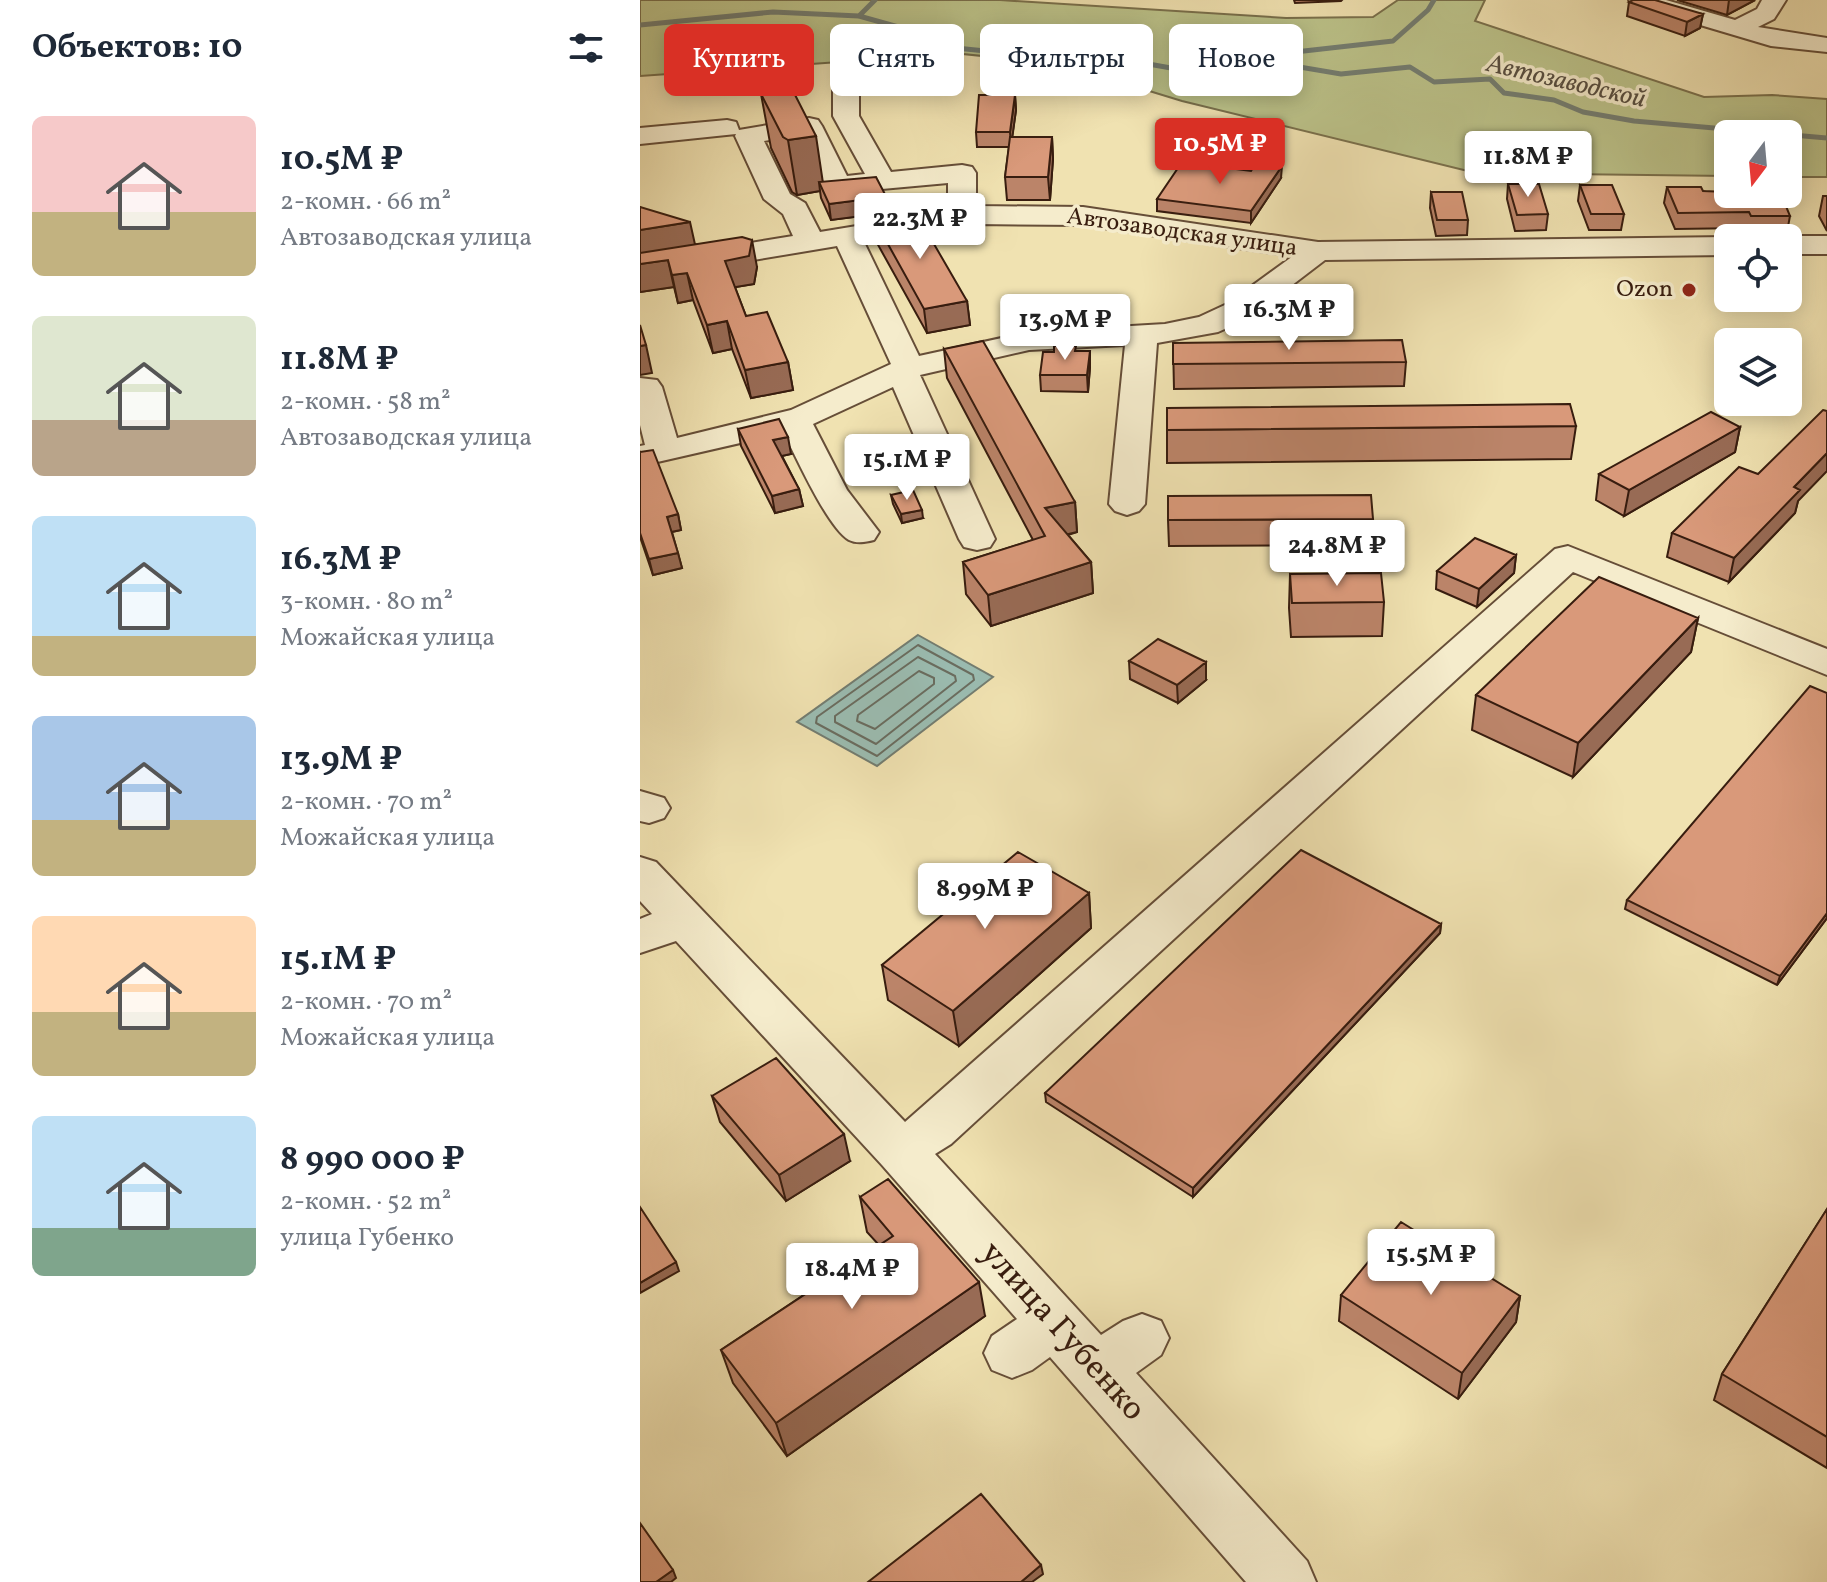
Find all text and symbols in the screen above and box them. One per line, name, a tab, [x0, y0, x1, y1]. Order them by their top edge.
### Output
chip: Купить	[664, 24, 814, 96]
chip: Снять	[830, 24, 964, 96]
chip: Фильтры	[980, 24, 1153, 96]
chip: Новое	[1169, 24, 1303, 96]
text: Объектов: 10	[32, 25, 242, 72]
icon: filters	[564, 26, 608, 70]
water label: Автозаводской	[1482, 46, 1649, 118]
pin: 10.5M ₽	[1146, 118, 1294, 186]
north arrow	[1714, 120, 1802, 208]
map controls	[1714, 120, 1802, 416]
text: 10.5M ₽	[1173, 126, 1267, 162]
pin: 11.8M ₽	[1454, 131, 1602, 199]
text: 10.5M ₽	[280, 137, 403, 184]
text: 11.8M ₽	[1483, 139, 1573, 175]
icon: home	[96, 148, 192, 244]
text: 2-комн. · 66 m²	[280, 184, 451, 220]
pin: 22.3M ₽	[846, 193, 994, 261]
street label: Автозаводская улица	[1064, 200, 1300, 266]
text: 22.3M ₽	[872, 201, 968, 237]
text: Автозаводская улица	[280, 220, 532, 256]
button: locate	[1714, 224, 1802, 312]
place label: Ozon	[1616, 273, 1673, 307]
marker: Ozon	[1680, 281, 1698, 299]
pin: 16.3M ₽	[1215, 284, 1363, 352]
text: 16.3M ₽	[1242, 292, 1336, 328]
pin: 13.9M ₽	[991, 294, 1139, 362]
text: 13.9M ₽	[1018, 302, 1112, 338]
button: layers	[1714, 328, 1802, 416]
text: 11.8M ₽	[280, 337, 399, 384]
icon: home	[96, 348, 192, 444]
text: 2-комн. · 58 m²	[280, 384, 451, 420]
text: Автозаводская улица	[280, 420, 532, 456]
pin: 15.1M ₽	[833, 434, 981, 502]
text: 15.1M ₽	[863, 442, 951, 478]
pin: 24.8M ₽	[1263, 520, 1411, 588]
text: 24.8M ₽	[1288, 528, 1386, 564]
text: 16.3M ₽	[280, 537, 402, 584]
icon: home	[96, 548, 192, 644]
text: 3-комн. · 80 m²	[280, 584, 453, 620]
text: Можайская улица	[280, 620, 495, 656]
text: 13.9M ₽	[280, 737, 402, 784]
icon: home	[96, 748, 192, 844]
text: 2-комн. · 70 m²	[280, 784, 452, 820]
text: Можайская улица	[280, 820, 495, 856]
pin: 8.99M ₽	[911, 863, 1059, 931]
text: 8.99M ₽	[936, 871, 1034, 907]
text: 15.1M ₽	[280, 937, 396, 984]
icon: home	[96, 948, 192, 1044]
text: 2-комн. · 70 m²	[280, 984, 452, 1020]
text: Можайская улица	[280, 1020, 495, 1056]
text: 8 990 000 ₽	[280, 1137, 465, 1184]
icon: home	[96, 1148, 192, 1244]
text: 2-комн. · 52 m²	[280, 1184, 451, 1220]
text: улица Губенко	[280, 1220, 454, 1256]
pin: 15.5M ₽	[1357, 1229, 1505, 1297]
street label: улица Губенко	[968, 1232, 1156, 1432]
text: 15.5M ₽	[1386, 1237, 1476, 1273]
pin: 18.4M ₽	[778, 1243, 926, 1311]
text: 18.4M ₽	[804, 1251, 900, 1287]

